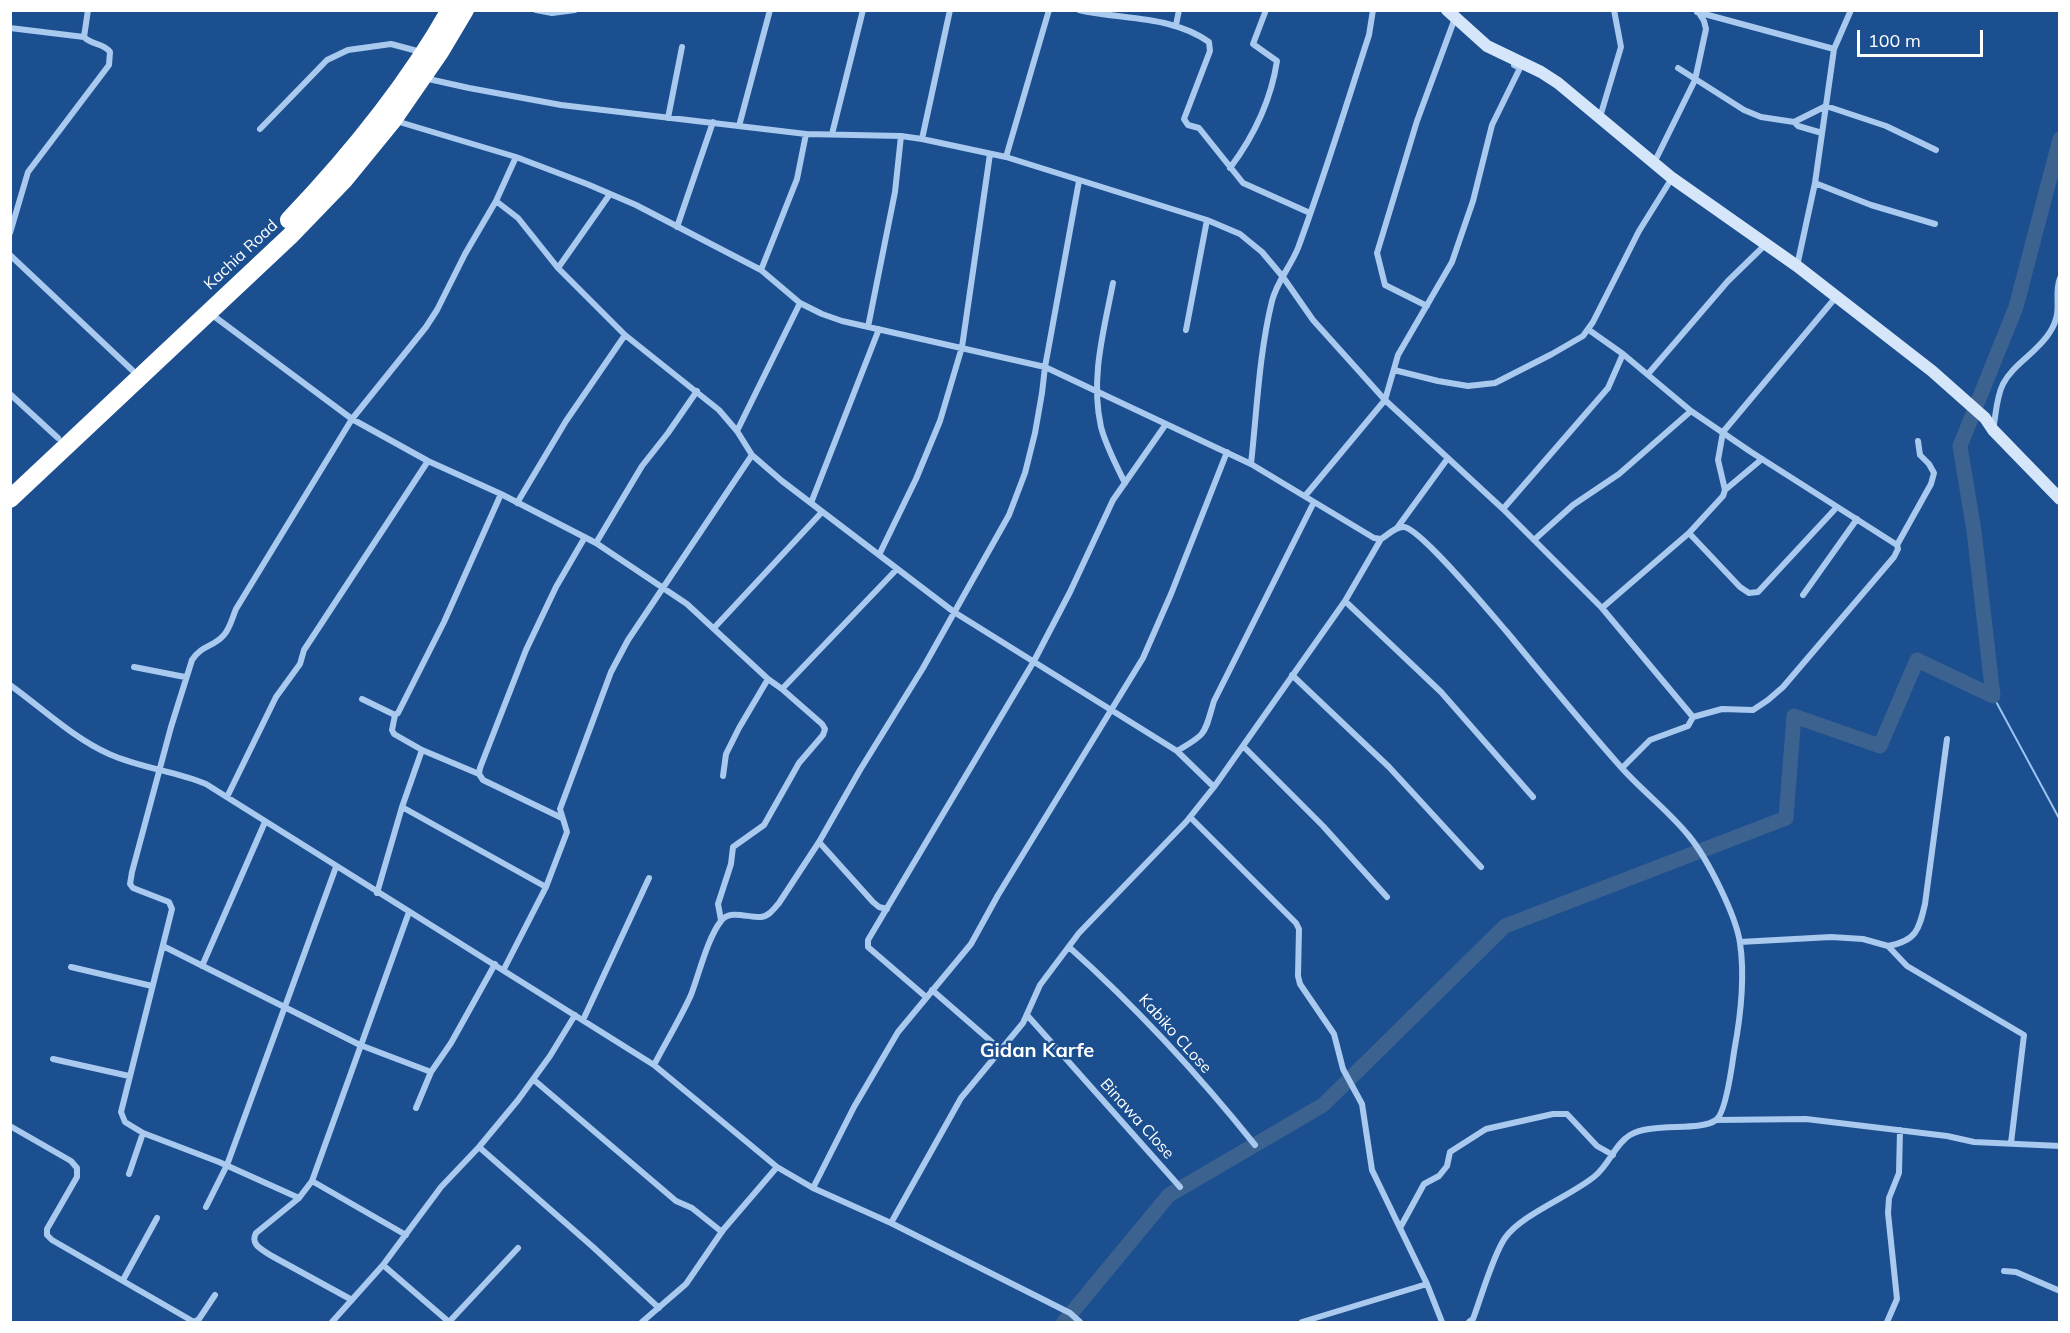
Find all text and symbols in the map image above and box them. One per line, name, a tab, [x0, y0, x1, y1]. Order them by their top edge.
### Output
scale bar	[1860, 18, 1986, 56]
text: 100 m	[1868, 29, 1921, 52]
street label: Kachia Road	[200, 216, 282, 294]
street label: Kabiko CLose	[1134, 990, 1216, 1078]
district label: Gidan Karfe	[980, 1039, 1094, 1063]
street label: Binawa Close	[1096, 1075, 1178, 1163]

